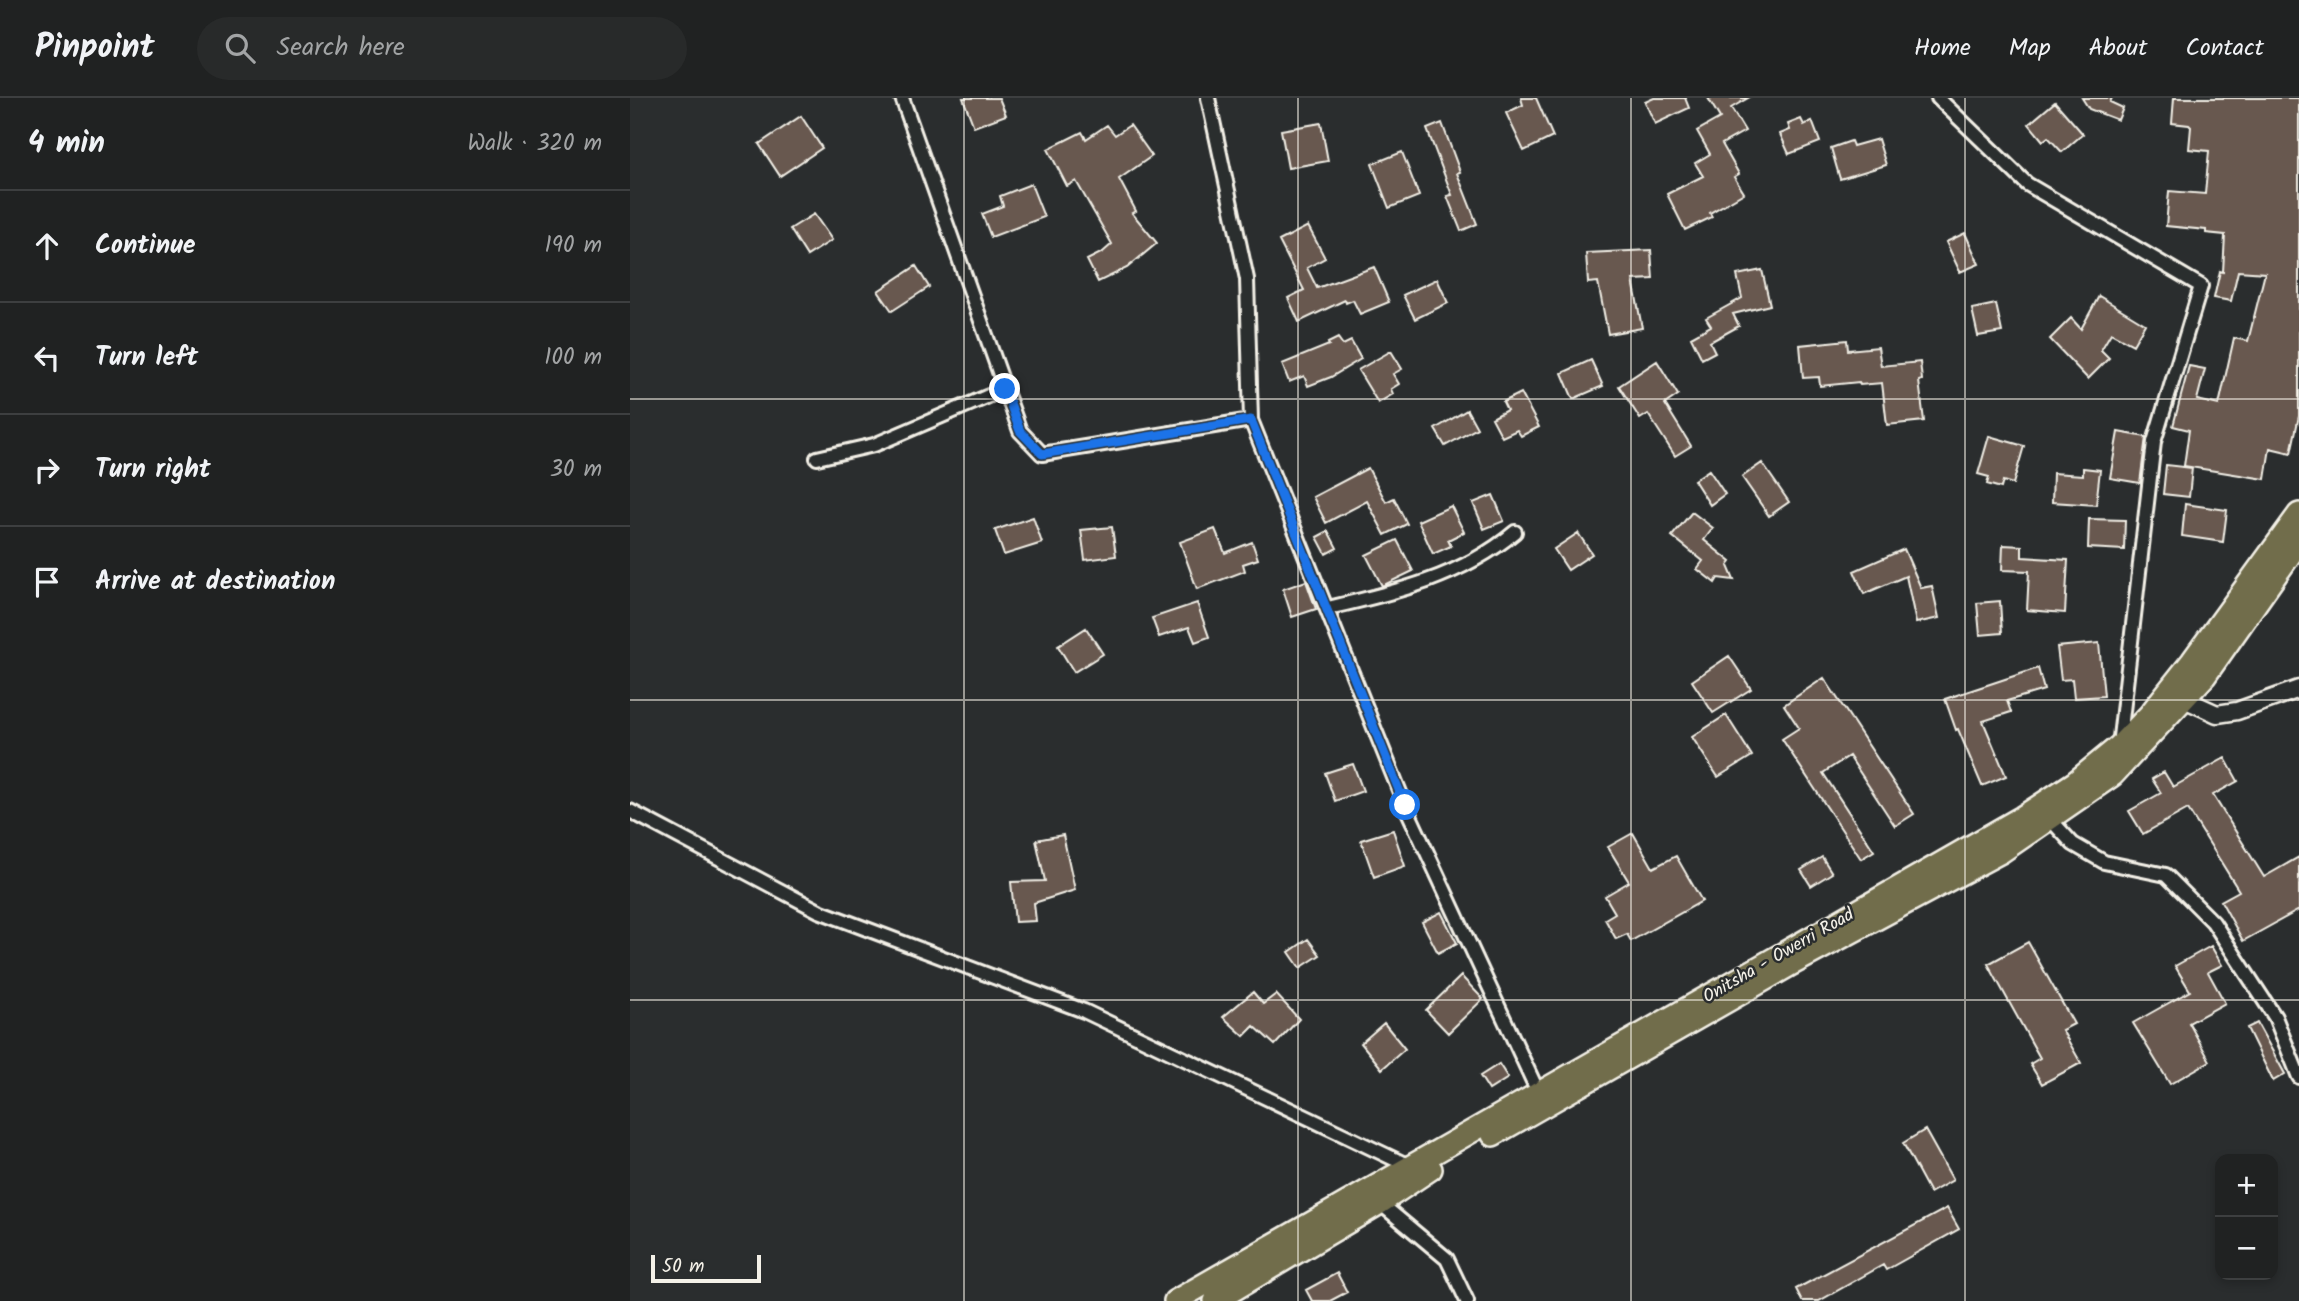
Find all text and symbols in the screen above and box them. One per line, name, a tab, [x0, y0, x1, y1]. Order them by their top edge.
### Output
search box	[197, 17, 687, 80]
text: Pinpoint	[35, 22, 155, 75]
text: Search here	[277, 27, 405, 69]
icon: search	[221, 29, 259, 67]
text: Home	[1914, 29, 1971, 68]
text: Map	[2009, 29, 2051, 68]
text: About	[2089, 29, 2147, 68]
text: Contact	[2185, 29, 2264, 68]
text: 4 min	[28, 120, 105, 168]
text: Walk · 320 m	[467, 126, 602, 162]
text: Continue	[95, 225, 196, 267]
icon: ahead	[28, 227, 66, 265]
text: 190 m	[545, 228, 602, 264]
text: Turn left	[95, 337, 198, 379]
icon: left	[28, 339, 66, 377]
text: 100 m	[544, 340, 602, 376]
route end	[989, 373, 1020, 404]
text: Turn right	[95, 449, 211, 491]
icon: right	[28, 451, 66, 489]
text: 30 m	[550, 452, 602, 488]
text: Arrive at destination	[95, 561, 335, 603]
icon: arrive	[28, 563, 66, 601]
route start	[1389, 789, 1420, 820]
street label: Onitsha - Owerri Road	[1697, 900, 1861, 1012]
map controls	[2215, 1154, 2278, 1280]
button: +	[2215, 1154, 2278, 1217]
button: −	[2215, 1217, 2278, 1280]
scale bar	[651, 1252, 761, 1284]
text: 50 m	[662, 1252, 704, 1282]

